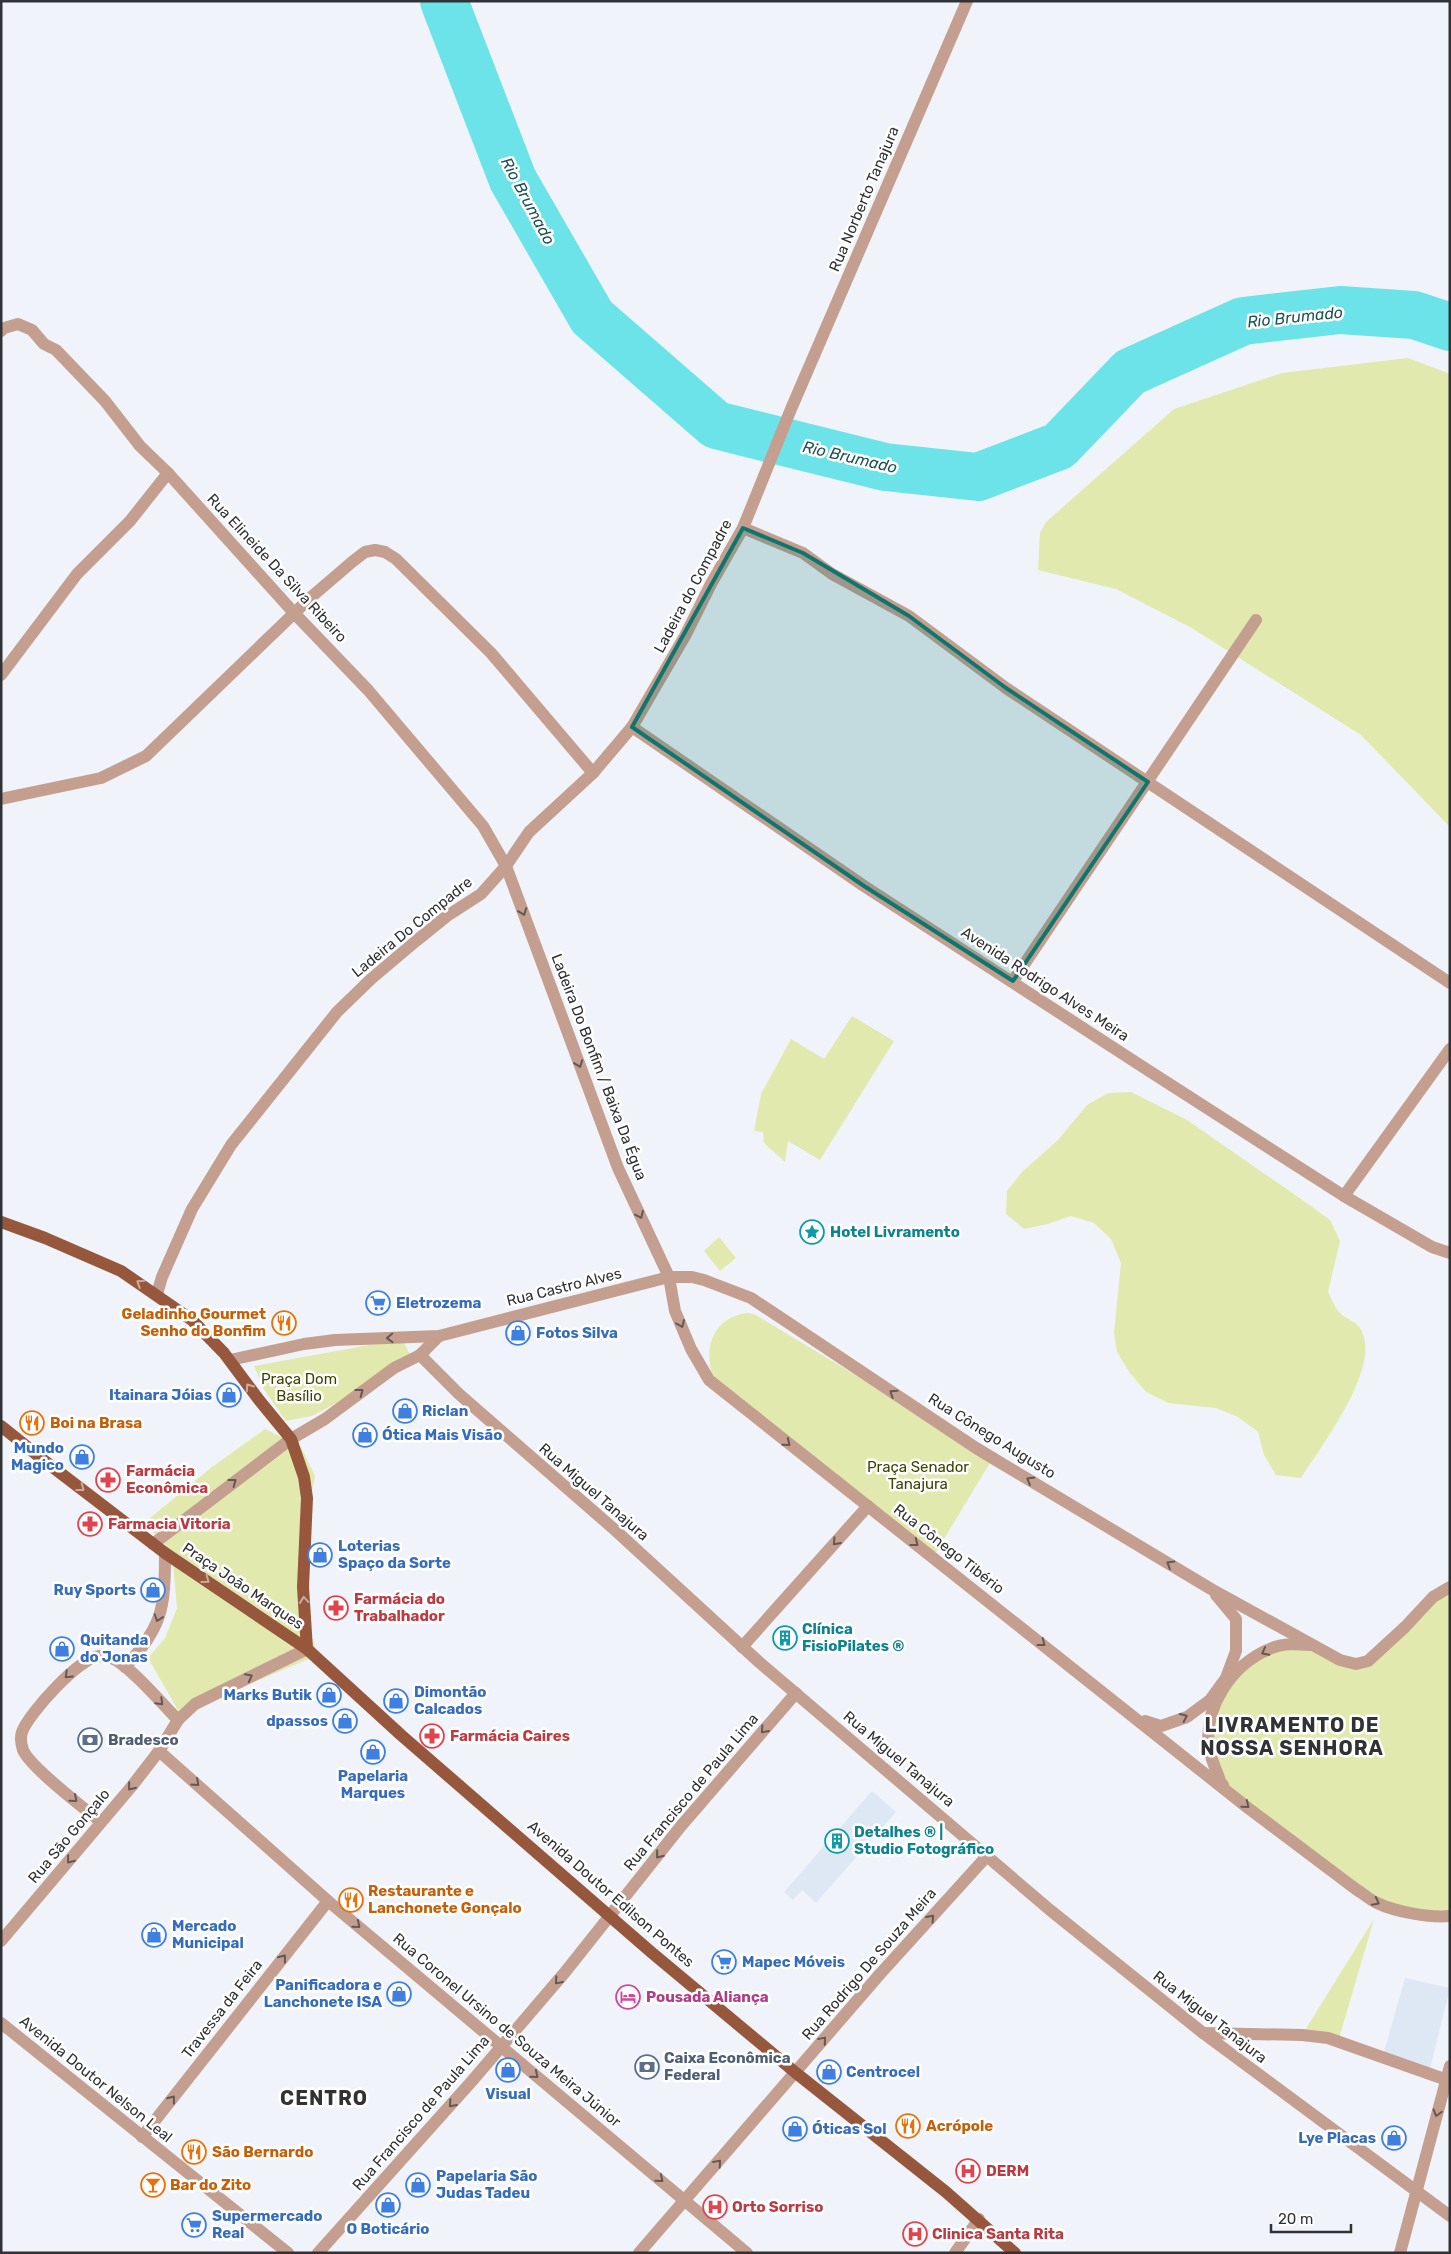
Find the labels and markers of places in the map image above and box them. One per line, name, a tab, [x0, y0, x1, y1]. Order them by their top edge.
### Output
place icon: Hotel Livramento	[799, 1219, 825, 1245]
place label: Hotel Livramento	[830, 1223, 960, 1241]
supermarket icon: Eletrozema	[365, 1290, 391, 1316]
place label: Eletrozema	[396, 1294, 481, 1312]
place label: Geladinho Gourmet Senho do Bonfim	[122, 1305, 266, 1340]
restaurant icon: Geladinho Gourmet Senho do Bonfim	[271, 1310, 297, 1336]
shop icon: Fotos Silva	[505, 1320, 531, 1346]
place label: Fotos Silva	[536, 1324, 618, 1342]
shop icon: Itainara Jóias	[216, 1382, 242, 1408]
place label: Itainara Jóias	[109, 1386, 212, 1404]
shop icon: Riclan	[392, 1398, 418, 1424]
place label: Riclan	[422, 1402, 468, 1420]
restaurant icon: Boi na Brasa	[19, 1410, 45, 1436]
place label: Boi na Brasa	[50, 1414, 142, 1432]
shop icon: Ótica Mais Visão	[352, 1422, 378, 1448]
place label: Ótica Mais Visão	[382, 1426, 502, 1444]
place label: Mundo Magico	[11, 1439, 64, 1474]
shop icon: Mundo Magico	[69, 1444, 95, 1470]
place label: Farmácia Econômica	[126, 1462, 208, 1497]
pharmacy icon: Farmácia Econômica	[95, 1467, 121, 1493]
pharmacy icon: Farmacia Vitoria	[77, 1511, 103, 1537]
place label: Farmacia Vitoria	[108, 1515, 231, 1533]
place label: Loterias Spaço da Sorte	[338, 1537, 451, 1572]
shop icon: Loterias Spaço da Sorte	[307, 1542, 333, 1568]
shop icon: Ruy Sports	[140, 1577, 166, 1603]
place label: Ruy Sports	[54, 1581, 136, 1599]
place label: Farmácia do Trabalhador	[354, 1590, 445, 1625]
pharmacy icon: Farmácia do Trabalhador	[323, 1595, 349, 1621]
place label: Clínica FisioPilates ®	[802, 1620, 904, 1655]
building icon: Clínica FisioPilates ®	[772, 1625, 798, 1651]
place label: Quitanda do Jonas	[80, 1631, 149, 1666]
shop icon: Quitanda do Jonas	[49, 1636, 75, 1662]
shop icon: Marks Butik	[316, 1682, 342, 1708]
place label: Dimontão Calcados	[414, 1683, 487, 1718]
place label: Marks Butik	[224, 1686, 312, 1704]
shop icon: Dimontão Calcados	[383, 1688, 409, 1714]
shop icon: dpassos	[332, 1708, 358, 1734]
place label: dpassos	[266, 1712, 328, 1730]
pharmacy icon: Farmácia Caires	[419, 1723, 445, 1749]
bank icon: Bradesco	[77, 1727, 103, 1753]
place label: Farmácia Caires	[450, 1727, 570, 1745]
place label: Bradesco	[108, 1731, 179, 1749]
shop icon: Papelaria Marques	[360, 1739, 386, 1765]
place label: Papelaria Marques	[338, 1767, 408, 1802]
place label: Detalhes ® | Studio Fotográfico	[854, 1823, 994, 1858]
building icon: Detalhes ® | Studio Fotográfico	[824, 1828, 850, 1854]
place label: Restaurante e Lanchonete Gonçalo	[368, 1882, 522, 1917]
restaurant icon: Restaurante e Lanchonete Gonçalo	[338, 1887, 364, 1913]
place label: Mercado Municipal	[172, 1917, 244, 1952]
shop icon: Mercado Municipal	[141, 1922, 167, 1948]
supermarket icon: Mapec Móveis	[711, 1949, 737, 1975]
place label: Mapec Móveis	[742, 1953, 845, 1971]
place label: Panificadora e Lanchonete ISA	[264, 1976, 382, 2011]
shop icon: Panificadora e Lanchonete ISA	[386, 1981, 412, 2007]
hotel icon: Pousada Aliança	[615, 1984, 641, 2010]
place label: Pousada Aliança	[646, 1988, 769, 2006]
place label: Caixa Econômica Federal	[664, 2049, 791, 2084]
bank icon: Caixa Econômica Federal	[634, 2054, 660, 2080]
shop icon: Visual	[495, 2057, 521, 2083]
shop icon: Centrocel	[816, 2059, 842, 2085]
place label: Centrocel	[846, 2063, 920, 2081]
place label: Visual	[485, 2085, 531, 2103]
restaurant icon: Acrópole	[895, 2113, 921, 2139]
shop icon: Óticas Sol	[782, 2116, 808, 2142]
place label: Acrópole	[926, 2117, 993, 2135]
place label: Óticas Sol	[812, 2120, 887, 2138]
shop icon: Lye Placas	[1381, 2125, 1407, 2151]
place label: Lye Placas	[1298, 2129, 1376, 2147]
restaurant icon: São Bernardo	[181, 2139, 207, 2165]
place label: São Bernardo	[212, 2143, 313, 2161]
hospital icon: DERM	[955, 2158, 981, 2184]
place label: DERM	[986, 2162, 1029, 2180]
place label: Papelaria São Judas Tadeu	[436, 2167, 537, 2202]
bar icon: Bar do Zito	[140, 2172, 166, 2198]
shop icon: Papelaria São Judas Tadeu	[405, 2172, 431, 2198]
place label: Bar do Zito	[170, 2176, 251, 2194]
shop icon: O Boticário	[375, 2192, 401, 2218]
hospital icon: Orto Sorriso	[702, 2194, 728, 2220]
place label: Orto Sorriso	[732, 2198, 823, 2216]
place label: Supermercado Real	[212, 2207, 322, 2242]
supermarket icon: Supermercado Real	[181, 2212, 207, 2238]
place label: O Boticário	[347, 2220, 429, 2238]
hospital icon: Clinica Santa Rita	[902, 2221, 928, 2247]
place label: Clinica Santa Rita	[932, 2225, 1064, 2243]

